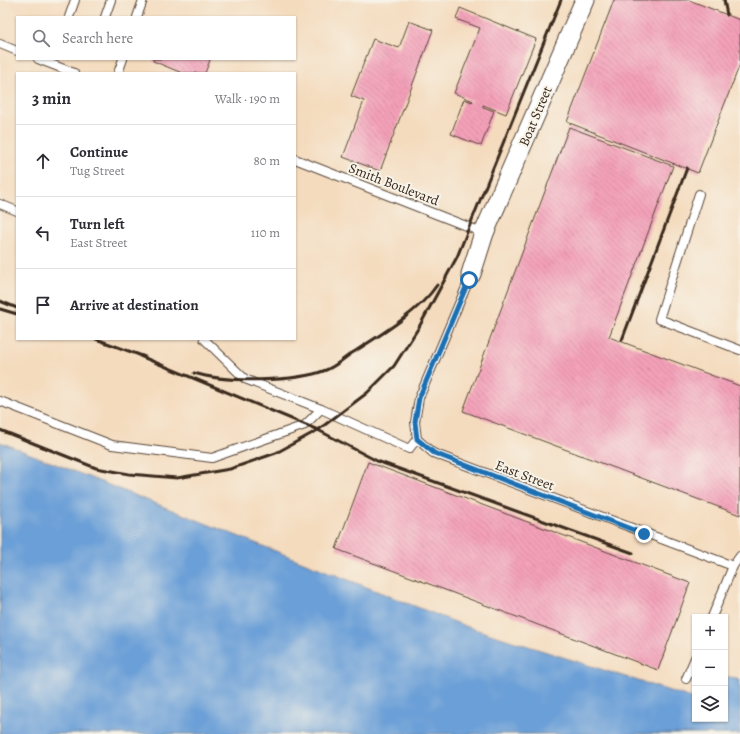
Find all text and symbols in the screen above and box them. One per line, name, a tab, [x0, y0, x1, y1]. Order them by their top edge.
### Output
search box	[16, 16, 296, 60]
icon: search	[30, 27, 52, 49]
text: Search here	[62, 28, 133, 48]
street label: Boat Street	[514, 83, 557, 149]
text: 3 min	[32, 87, 71, 110]
text: Walk · 190 m	[215, 90, 280, 107]
text: Continue	[70, 142, 128, 162]
icon: ahead	[32, 150, 54, 172]
text: 80 m	[253, 152, 280, 169]
street label: Smith Boulevard	[346, 158, 442, 211]
text: Tug Street	[70, 162, 125, 179]
text: Turn left	[70, 214, 125, 234]
icon: left	[32, 222, 54, 244]
text: 110 m	[251, 224, 280, 241]
text: East Street	[70, 234, 128, 251]
route start	[460, 271, 478, 289]
icon: arrive	[32, 294, 54, 316]
text: Arrive at destination	[70, 295, 199, 315]
street label: East Street	[492, 455, 558, 496]
route end	[635, 525, 653, 543]
map controls	[692, 614, 728, 722]
button: +	[692, 614, 728, 650]
button: −	[692, 650, 728, 686]
button: layers	[692, 686, 728, 722]

